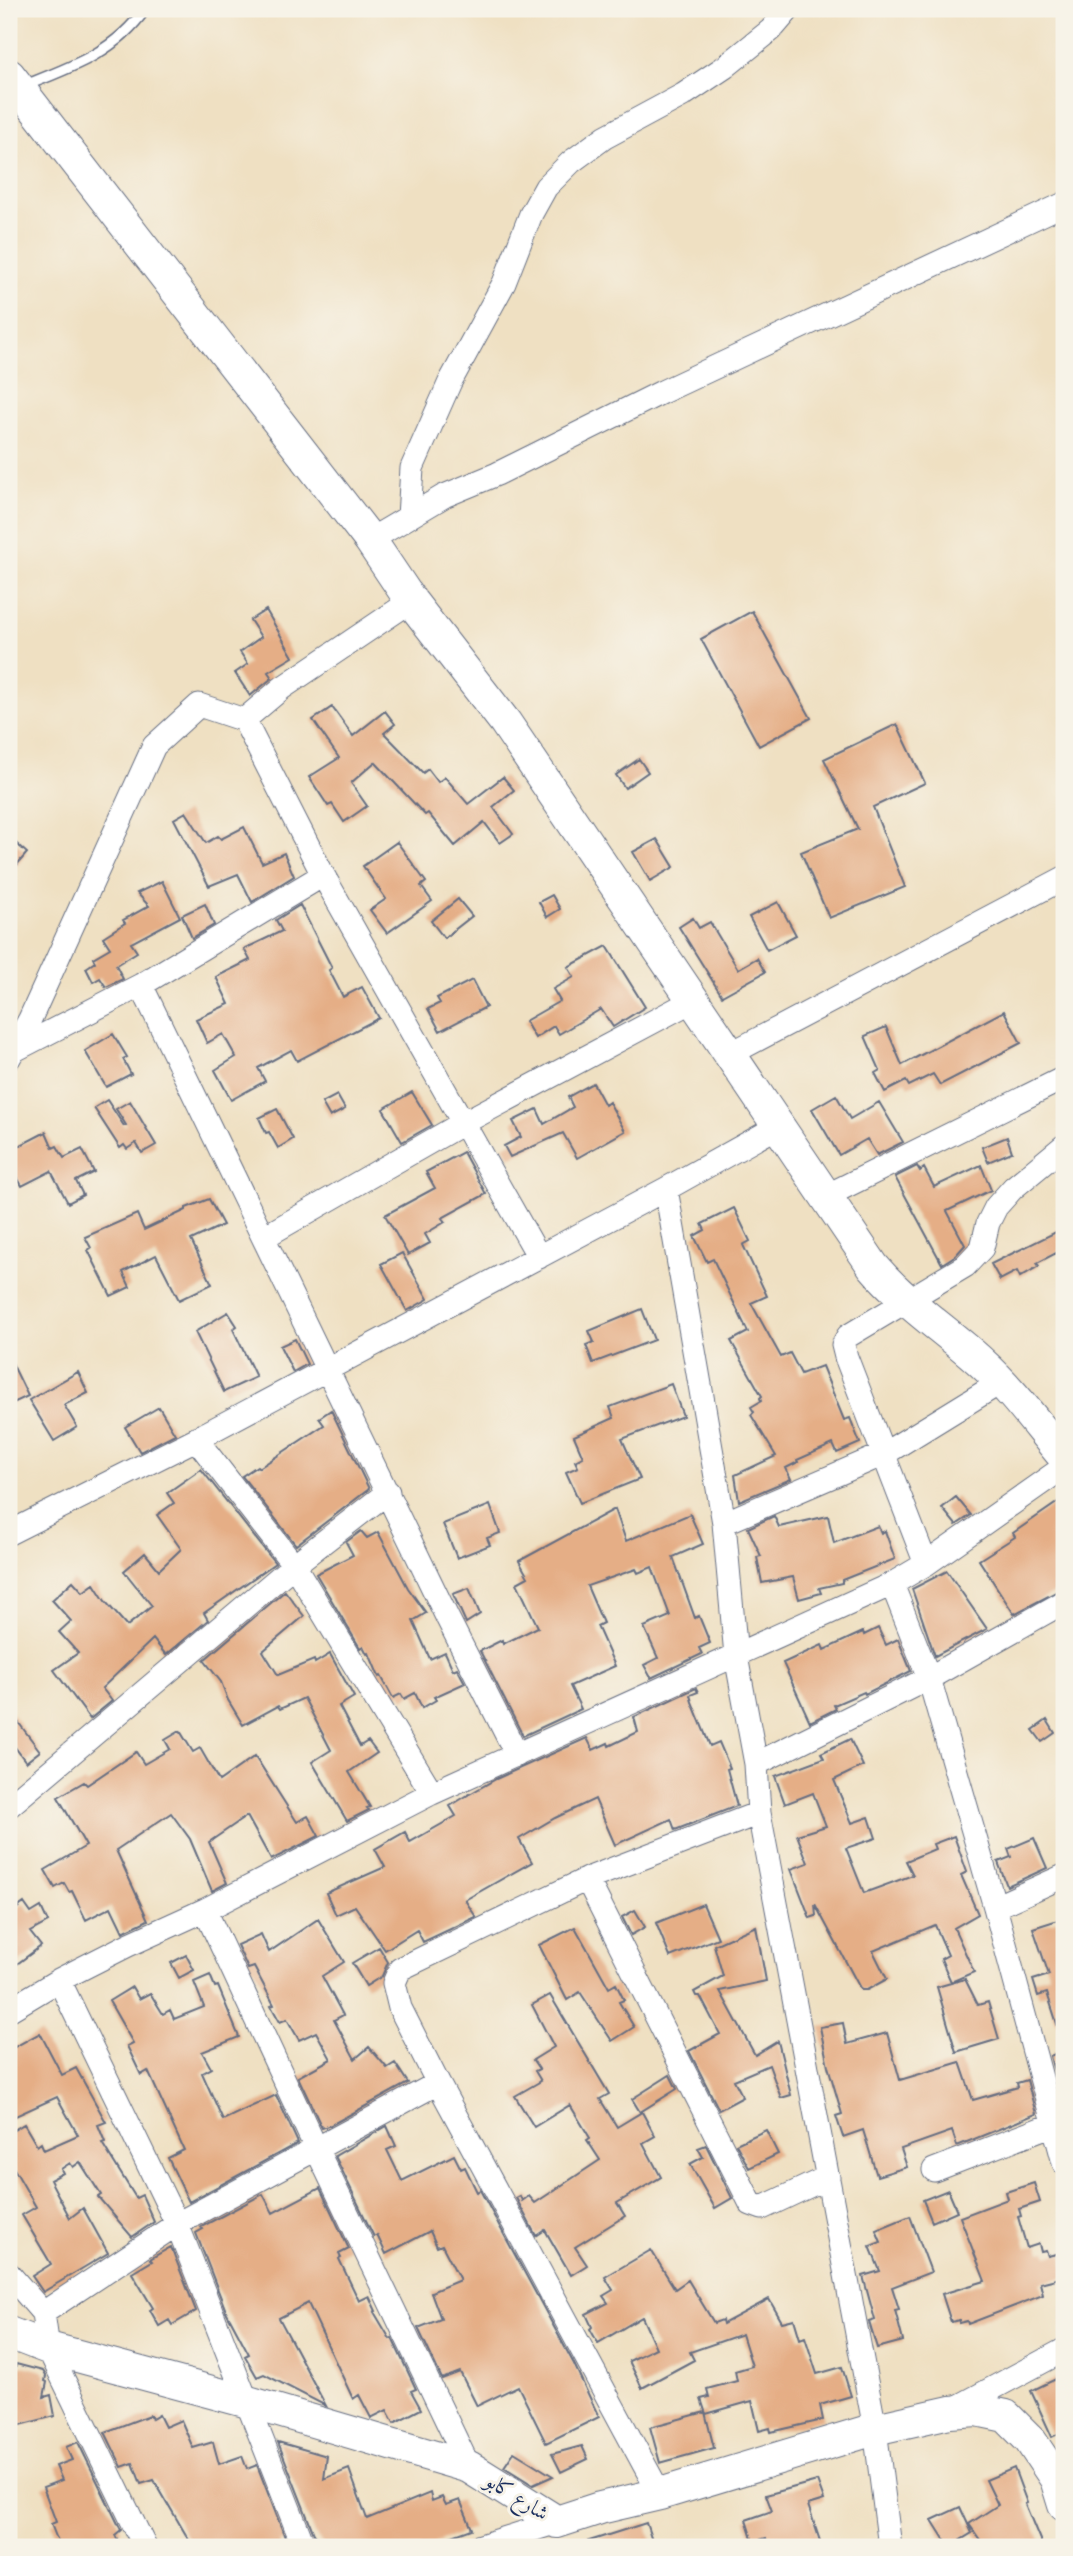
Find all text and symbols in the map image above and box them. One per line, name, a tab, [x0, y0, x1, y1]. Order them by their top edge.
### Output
street label: شارع كابو	[477, 2465, 554, 2530]

